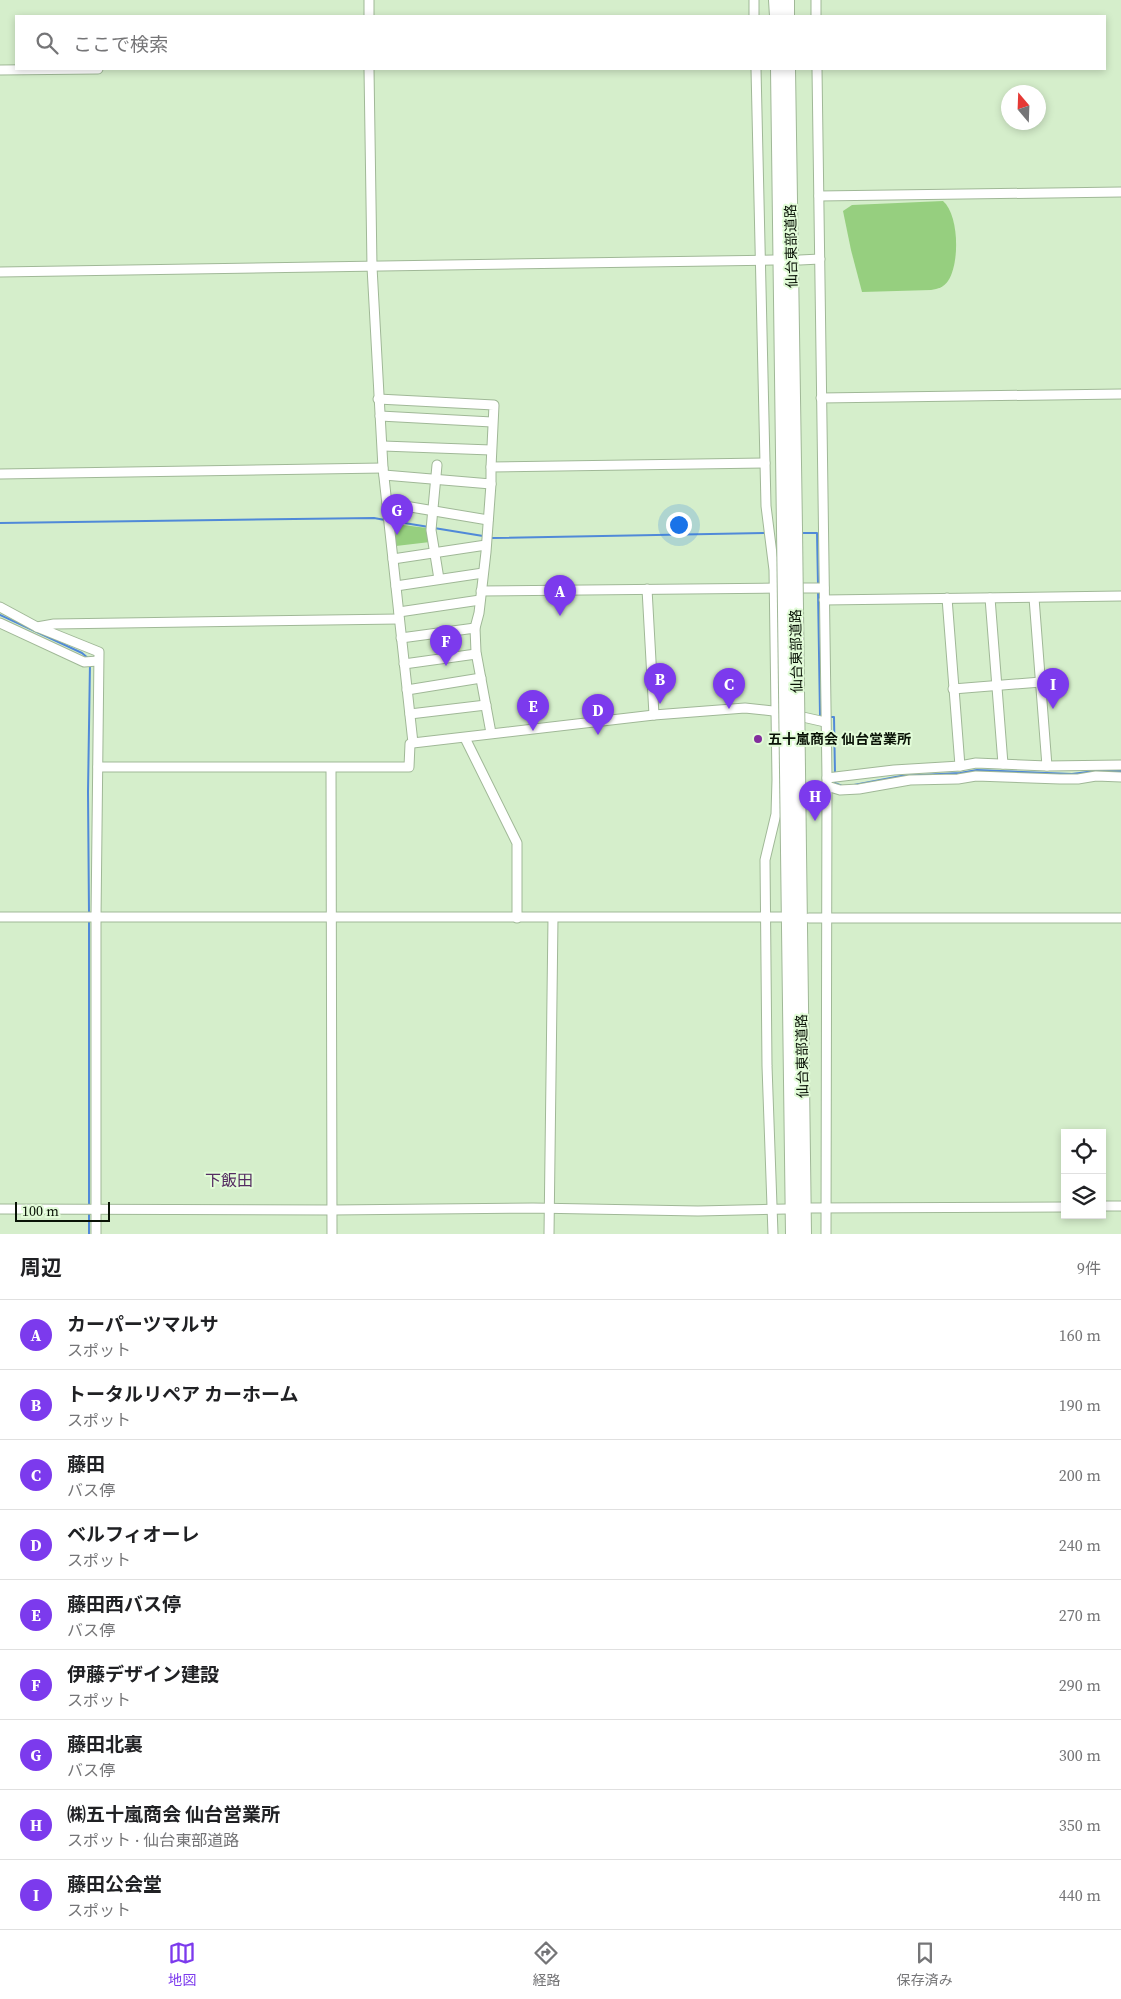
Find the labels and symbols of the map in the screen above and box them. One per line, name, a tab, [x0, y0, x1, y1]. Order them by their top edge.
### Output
north arrow	[1001, 85, 1046, 130]
street label: 仙台東部道路	[780, 204, 802, 288]
pin: G	[381, 494, 413, 535]
your location	[666, 512, 692, 538]
pin: A	[544, 575, 576, 616]
street label: 仙台東部道路	[785, 609, 807, 693]
pin: F	[430, 625, 462, 666]
pin: B	[644, 663, 676, 704]
pin: C	[713, 668, 745, 709]
pin: I	[1037, 668, 1069, 709]
pin: E	[517, 690, 549, 731]
pin: D	[582, 694, 614, 735]
place label: 五十嵐商会 仙台営業所	[768, 729, 911, 749]
marker: 五十嵐商会 仙台営業所	[752, 733, 764, 745]
pin: H	[799, 780, 831, 821]
street label: 仙台東部道路	[791, 1014, 813, 1098]
district label: 下飯田	[205, 1169, 253, 1191]
scale bar	[15, 1199, 110, 1222]

